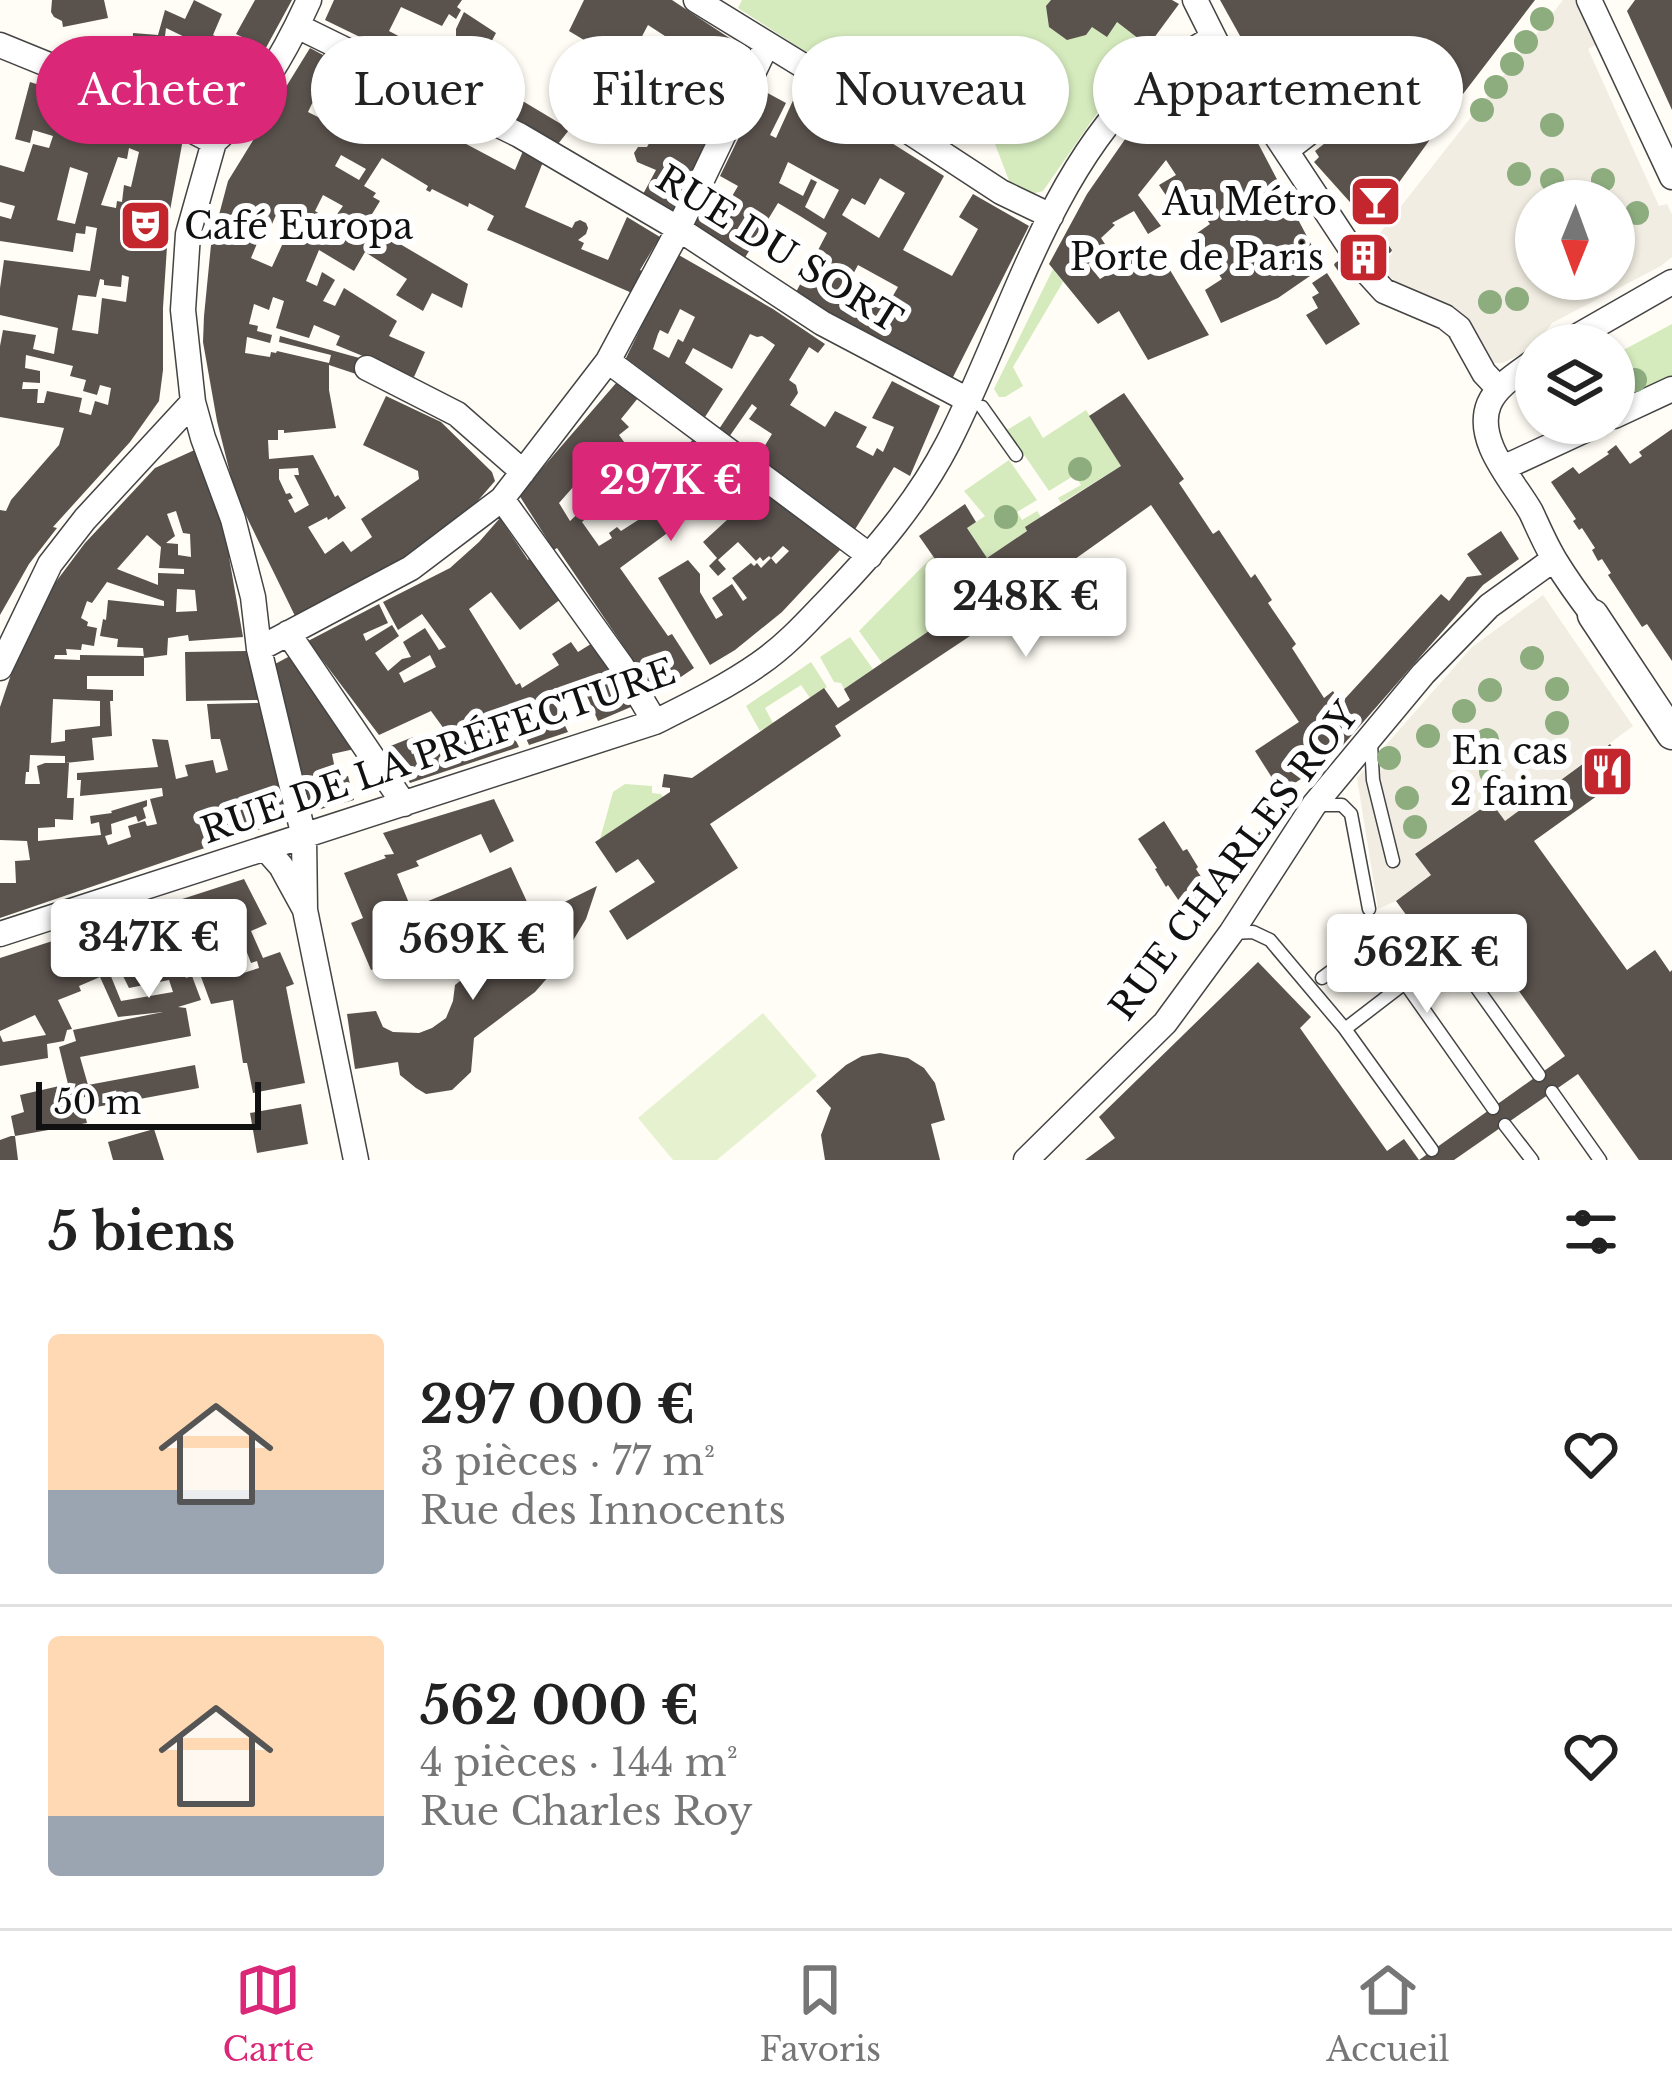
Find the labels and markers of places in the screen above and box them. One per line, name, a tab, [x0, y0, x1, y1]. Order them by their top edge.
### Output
bar icon: Au Métro	[1348, 174, 1404, 230]
place label: Au Métro	[1161, 180, 1337, 225]
theatre icon: Café Europa	[117, 198, 173, 254]
place label: Café Europa	[184, 204, 413, 249]
building icon: Porte de Paris	[1335, 229, 1391, 285]
place label: Porte de Paris	[1070, 235, 1324, 280]
pin: 297K €	[573, 442, 769, 544]
pin: 248K €	[928, 558, 1124, 660]
place label: En cas 2 faim	[1450, 729, 1568, 815]
restaurant icon: En cas 2 faim	[1579, 744, 1635, 800]
pin: 347K €	[51, 899, 247, 1001]
pin: 569K €	[375, 901, 571, 1003]
pin: 562K €	[1329, 914, 1525, 1016]

